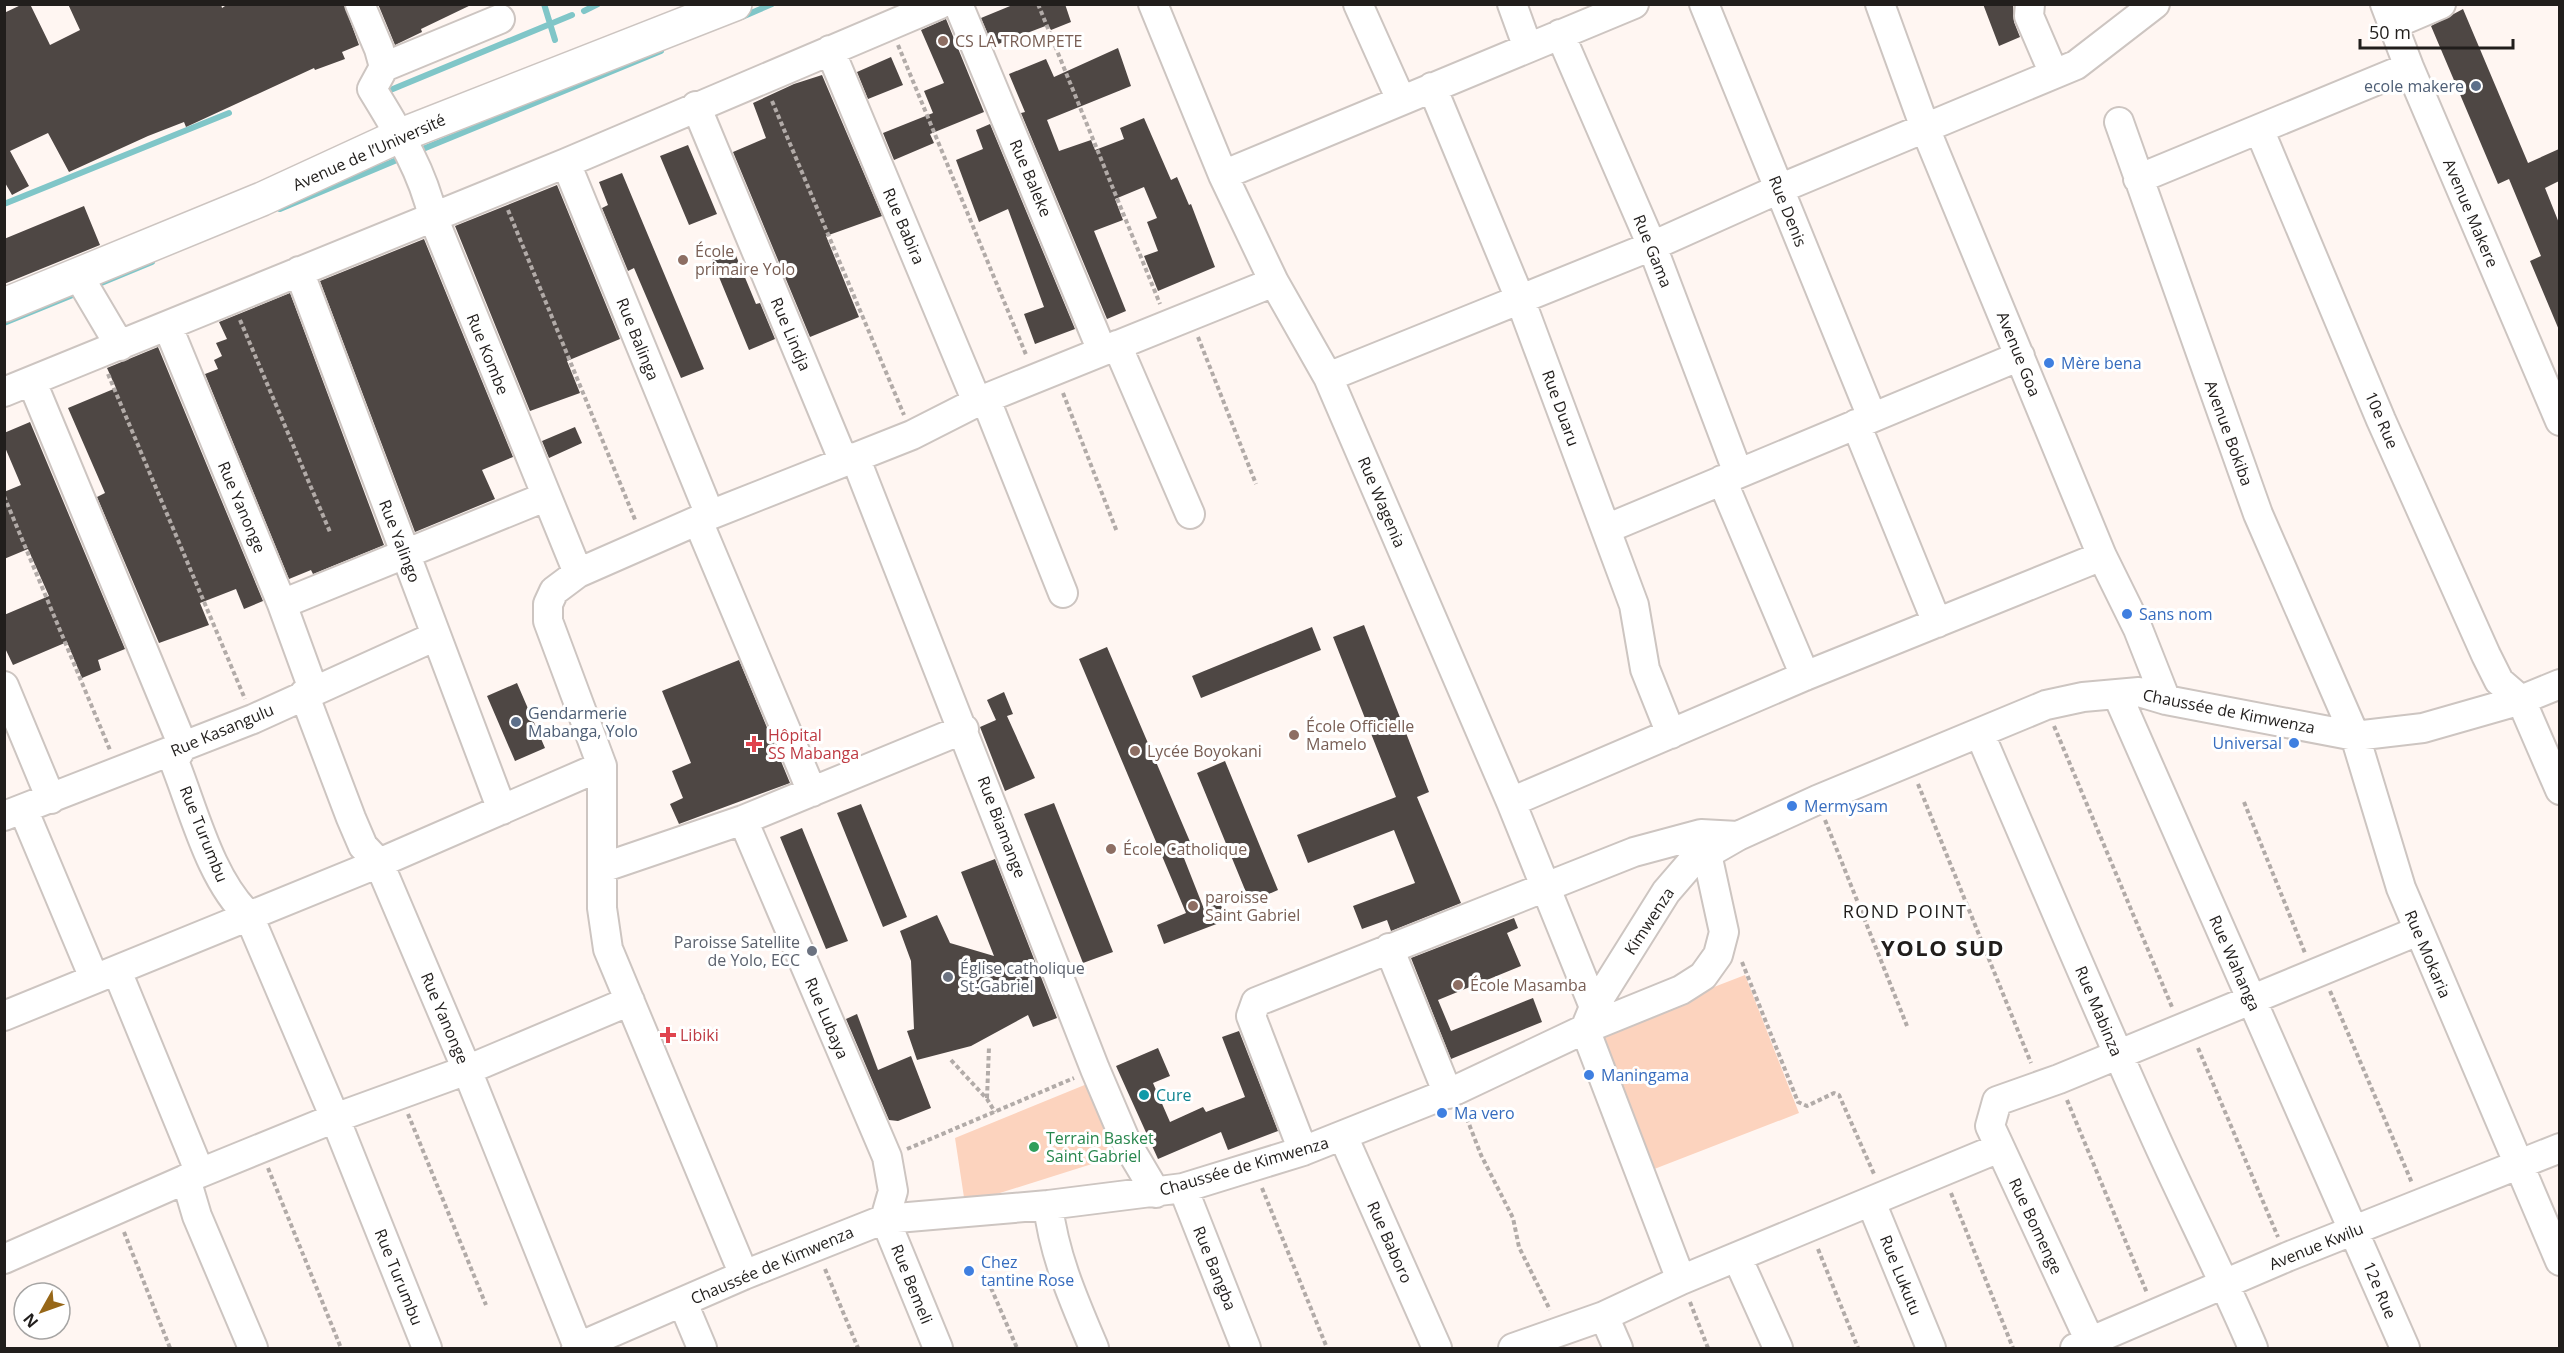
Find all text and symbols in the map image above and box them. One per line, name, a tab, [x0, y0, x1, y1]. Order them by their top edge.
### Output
scale bar	[2360, 12, 2513, 50]
text: 50 m	[2369, 20, 2411, 44]
place label: CS LA TROMPETE	[955, 30, 1082, 52]
marker: CS LA TROMPETE	[936, 34, 950, 48]
place label: ecole makere	[2364, 75, 2464, 97]
marker: ecole makere	[2469, 79, 2483, 93]
street label: Avenue de l’Université	[289, 108, 449, 196]
street label: Rue Baleke	[1005, 136, 1057, 220]
street label: Avenue Makere	[2438, 155, 2504, 271]
street label: Rue Denis	[1764, 172, 1812, 250]
street label: Rue Babira	[878, 184, 930, 268]
street label: Rue Gama	[1628, 211, 1678, 291]
place label: École primaire Yolo	[695, 240, 795, 280]
marker: École primaire Yolo	[676, 253, 690, 267]
street label: Rue Balinga	[611, 294, 665, 384]
street label: Rue Lindja	[766, 294, 816, 374]
street label: Avenue Goa	[1992, 308, 2046, 400]
street label: Rue Kombe	[462, 310, 514, 398]
place label: Mère bena	[2061, 352, 2142, 374]
marker: Mère bena	[2042, 356, 2056, 370]
street label: Rue Duaru	[1537, 367, 1585, 449]
street label: Avenue Bokiba	[2200, 377, 2258, 489]
street label: 10e Rue	[2360, 388, 2404, 452]
street label: Rue Wagenia	[1353, 453, 1411, 551]
street label: Rue Yanonge	[213, 458, 271, 556]
street label: Rue Yalingo	[374, 497, 426, 585]
place label: Sans nom	[2139, 603, 2213, 625]
marker: Sans nom	[2120, 607, 2134, 621]
street label: Chaussée de Kimwenza	[2141, 683, 2317, 739]
street label: Rue Kasangulu	[167, 698, 277, 762]
place label: Gendarmerie Mabanga, Yolo	[528, 702, 638, 742]
marker: Gendarmerie Mabanga, Yolo	[509, 715, 523, 729]
place label: École Officielle Mamelo	[1306, 715, 1414, 755]
place label: Hôpital SS Mabanga	[768, 724, 859, 764]
marker: École Officielle Mamelo	[1287, 728, 1301, 742]
place label: Universal	[2212, 732, 2282, 754]
marker: Hôpital SS Mabanga	[745, 735, 763, 753]
marker: Universal	[2287, 736, 2301, 750]
place label: Lycée Boyokani	[1147, 740, 1262, 762]
marker: Lycée Boyokani	[1128, 744, 1142, 758]
street label: Rue Biamange	[973, 773, 1031, 881]
street label: Rue Turumbu	[175, 782, 233, 886]
place label: Mermysam	[1804, 795, 1888, 817]
marker: Mermysam	[1785, 799, 1799, 813]
place label: École Catholique	[1123, 838, 1247, 860]
marker: École Catholique	[1104, 842, 1118, 856]
street label: Kimwenza	[1619, 883, 1679, 959]
place label: paroisse Saint Gabriel	[1205, 886, 1300, 926]
marker: paroisse Saint Gabriel	[1186, 899, 1200, 913]
district label: ROND POINT	[1843, 899, 1967, 923]
street label: Rue Mokaria	[2400, 907, 2456, 1001]
street label: Rue Wahanga	[2204, 912, 2266, 1014]
place label: Paroisse Satellite de Yolo, ECC	[674, 931, 800, 971]
district label: YOLO SUD	[1881, 932, 2005, 962]
marker: Paroisse Satellite de Yolo, ECC	[805, 944, 819, 958]
place label: Église catholique St-Gabriel	[960, 957, 1085, 997]
street label: Rue Mabinza	[2070, 962, 2128, 1060]
street label: Rue Yanonge	[416, 969, 474, 1067]
marker: Église catholique St-Gabriel	[941, 970, 955, 984]
street label: Rue Lubaya	[800, 974, 854, 1062]
place label: École Masamba	[1470, 974, 1587, 996]
marker: École Masamba	[1451, 978, 1465, 992]
place label: Libiki	[680, 1024, 719, 1046]
marker: Libiki	[661, 1028, 675, 1042]
place label: Maningama	[1601, 1064, 1689, 1086]
marker: Maningama	[1582, 1068, 1596, 1082]
place label: Cure	[1156, 1084, 1191, 1106]
marker: Cure	[1137, 1088, 1151, 1102]
place label: Ma vero	[1454, 1102, 1515, 1124]
marker: Ma vero	[1435, 1106, 1449, 1120]
place label: Terrain Basket Saint Gabriel	[1046, 1127, 1154, 1167]
street label: Chaussée de Kimwenza	[1157, 1131, 1331, 1201]
marker: Terrain Basket Saint Gabriel	[1027, 1140, 1041, 1154]
street label: Rue Bomenge	[2004, 1174, 2068, 1278]
street label: Rue Baboro	[1362, 1197, 1418, 1287]
street label: Avenue Kwilu	[2266, 1217, 2366, 1275]
street label: Chaussée de Kimwenza	[687, 1221, 857, 1309]
street label: Rue Bangba	[1188, 1223, 1242, 1313]
street label: Rue Turumbu	[370, 1225, 428, 1329]
street label: Rue Lukutu	[1875, 1232, 1927, 1318]
street label: Rue Bemeli	[886, 1241, 938, 1327]
place label: Chez tantine Rose	[981, 1251, 1074, 1291]
street label: 12e Rue	[2358, 1258, 2402, 1322]
marker: Chez tantine Rose	[962, 1264, 976, 1278]
north arrow	[12, 1281, 72, 1341]
text: N	[18, 1309, 43, 1333]

